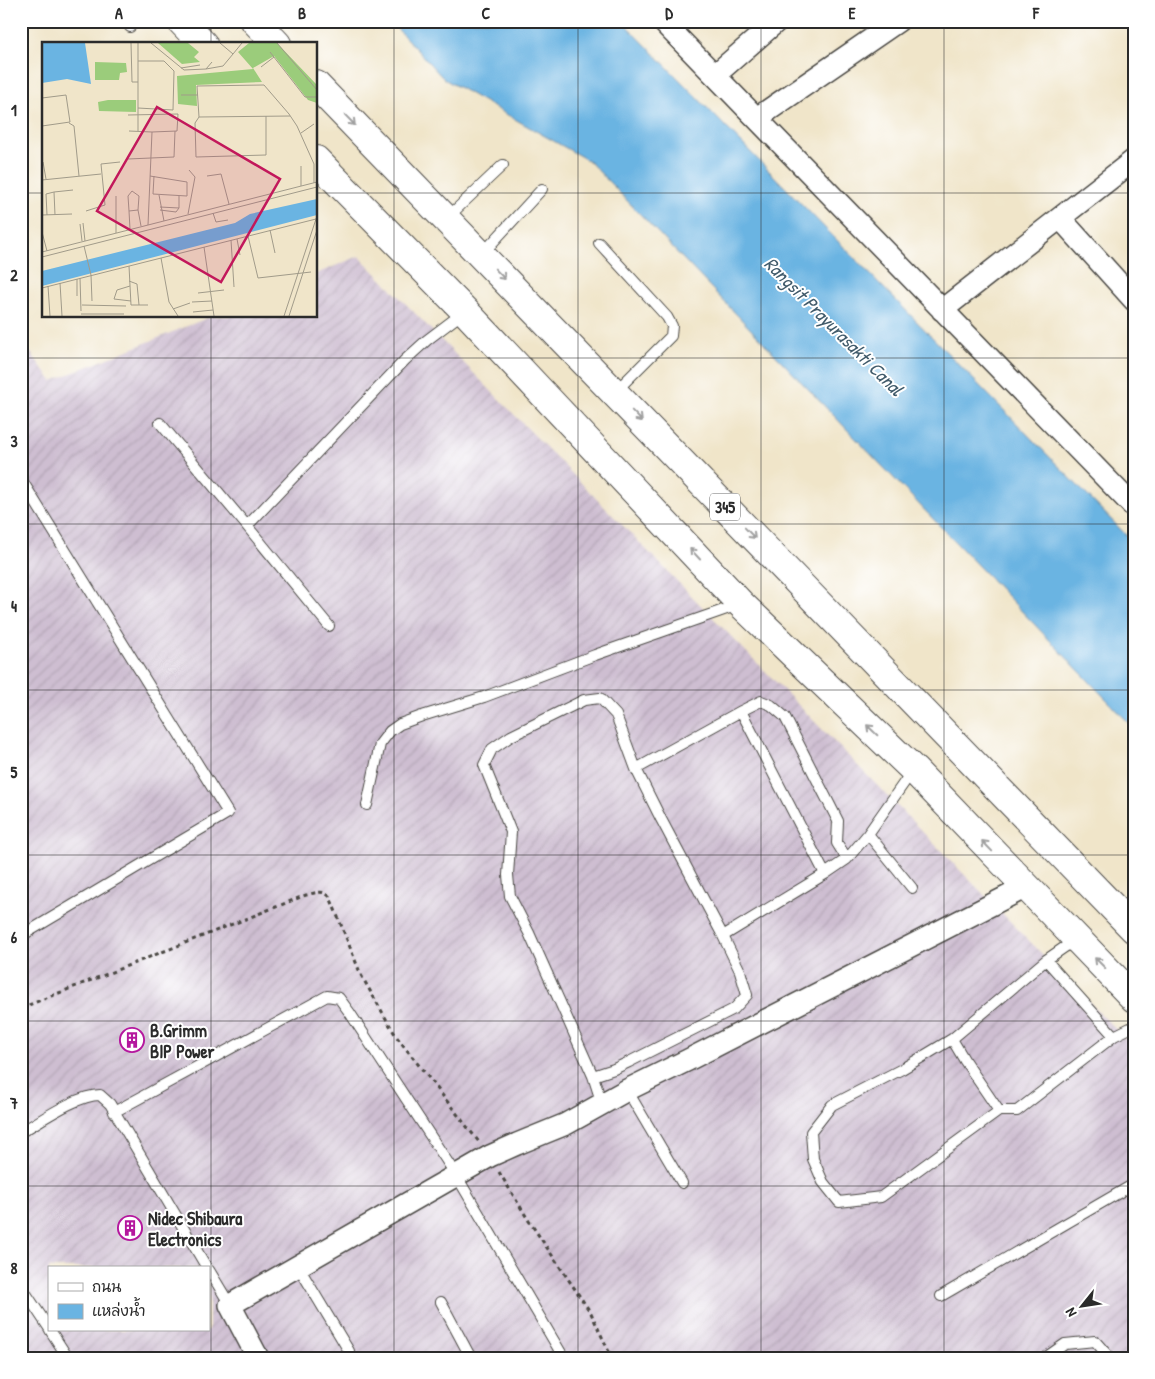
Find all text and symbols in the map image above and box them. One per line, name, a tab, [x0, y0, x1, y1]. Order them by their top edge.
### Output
text: A	[115, 2, 123, 24]
text: B	[298, 2, 306, 24]
text: C	[482, 2, 491, 24]
text: D	[665, 2, 673, 24]
text: E	[848, 2, 856, 24]
text: F	[1032, 2, 1040, 24]
inset map	[42, 42, 318, 318]
text: 1	[11, 99, 17, 121]
one-way arrow	[344, 113, 356, 126]
water label: Rangsit Prayurasakti Canal	[759, 251, 910, 402]
text: 2	[10, 264, 18, 286]
one-way arrow	[493, 268, 506, 280]
one-way arrow	[631, 410, 643, 422]
text: 3	[10, 430, 18, 452]
road number: 345	[710, 494, 740, 520]
one-way arrow	[744, 527, 756, 539]
one-way arrow	[689, 548, 701, 561]
text: 4	[11, 595, 17, 617]
one-way arrow	[867, 725, 879, 737]
text: 5	[11, 761, 18, 783]
one-way arrow	[981, 840, 993, 852]
text: 6	[11, 926, 18, 948]
one-way arrow	[1093, 957, 1106, 969]
place label: B.Grimm BIP Power	[150, 1018, 215, 1064]
building icon: B.Grimm BIP Power	[119, 1027, 145, 1053]
text: 7	[9, 1092, 18, 1114]
place label: Nidec Shibaura Electronics	[148, 1206, 243, 1252]
building icon: Nidec Shibaura Electronics	[117, 1215, 143, 1241]
text: 8	[11, 1257, 18, 1279]
legend	[48, 1266, 210, 1332]
text: ถนน	[92, 1276, 121, 1297]
north arrow	[1058, 1282, 1108, 1332]
text: แหล่งน้ำ	[92, 1297, 146, 1321]
text: N	[1060, 1304, 1080, 1321]

